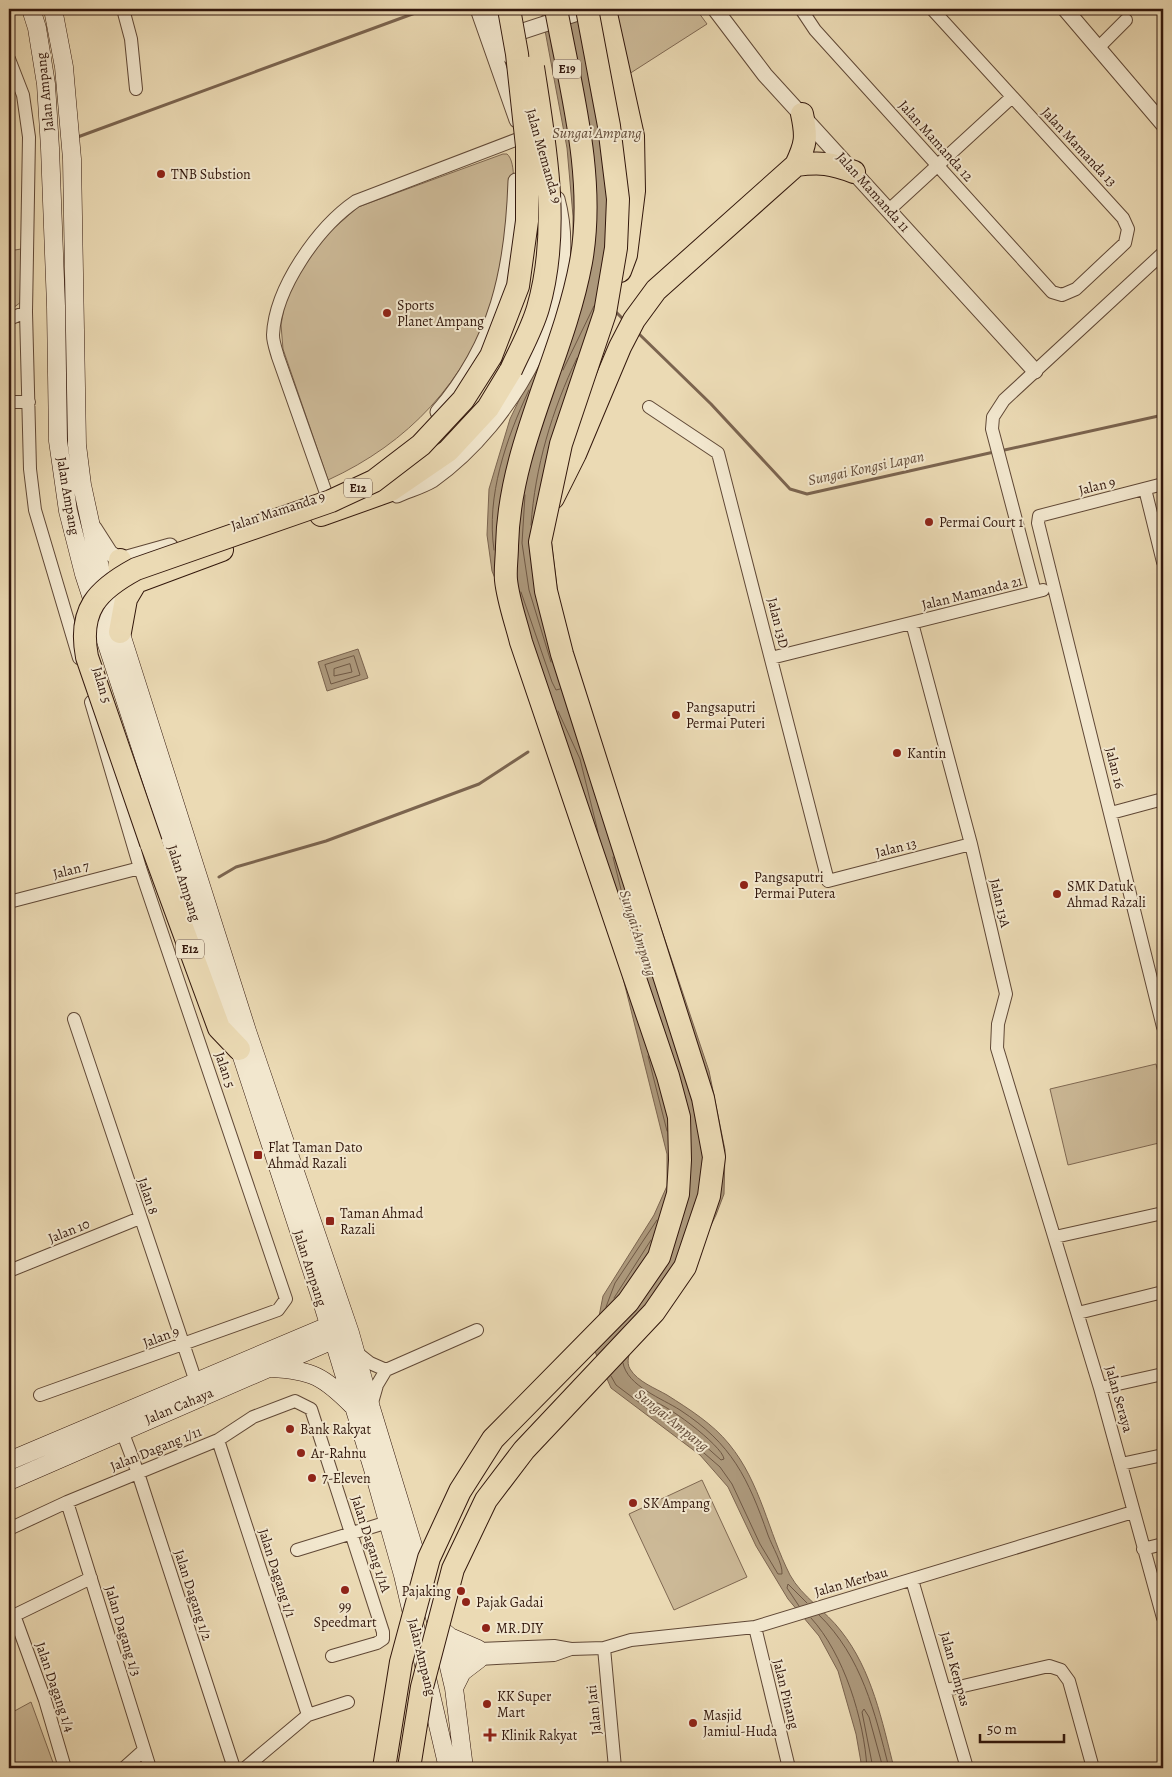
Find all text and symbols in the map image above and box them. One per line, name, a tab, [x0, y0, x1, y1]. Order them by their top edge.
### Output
street label: Jalan Ampang	[31, 52, 59, 132]
road number: E19	[553, 60, 581, 78]
street label: Jalan Mamanda 12	[894, 96, 978, 186]
street label: Jalan Mamanda 13	[1037, 103, 1121, 191]
street label: Jalan Memanda 9	[521, 106, 567, 206]
water label: Sungai Ampang	[552, 123, 642, 143]
street label: Jalan Mamanda 11	[832, 148, 914, 236]
place label: TNB Substion	[171, 165, 251, 184]
marker: TNB Substion	[155, 168, 167, 180]
place label: Sports Planet Ampang	[397, 296, 484, 331]
marker: Sports Planet Ampang	[381, 307, 393, 319]
water label: Sungai Kongsi Lapan	[806, 446, 926, 490]
street label: Jalan Ampang	[52, 455, 84, 537]
street label: Jalan 9	[1077, 472, 1117, 500]
road number: E12	[344, 478, 372, 498]
street label: Jalan Mamanda 9	[228, 487, 328, 535]
place label: Permai Court 1	[939, 513, 1023, 532]
marker: Permai Court 1	[923, 516, 935, 528]
street label: Jalan Mamanda 21	[920, 571, 1025, 615]
street label: Jalan 13D	[763, 596, 793, 650]
street label: Jalan 5	[88, 665, 116, 705]
place label: Pangsaputri Permai Puteri	[686, 698, 765, 733]
marker: Pangsaputri Permai Puteri	[670, 709, 682, 721]
place label: Kantin	[907, 744, 946, 763]
street label: Jalan 16	[1101, 745, 1129, 791]
marker: Kantin	[891, 747, 903, 759]
street label: Jalan 13	[873, 834, 919, 862]
street label: Jalan Ampang	[163, 842, 205, 924]
street label: Jalan 7	[51, 856, 91, 884]
place label: Pangsaputri Permai Putera	[754, 868, 836, 903]
street label: Jalan 13A	[985, 877, 1015, 930]
place label: SMK Datuk Ahmad Razali	[1066, 877, 1146, 912]
marker: Pangsaputri Permai Putera	[738, 879, 750, 891]
water label: Sungai Ampang	[615, 887, 661, 979]
marker: SMK Datuk Ahmad Razali	[1051, 888, 1063, 900]
road number: E12	[176, 940, 204, 959]
street label: Jalan 5	[210, 1049, 240, 1091]
place label: Flat Taman Dato Ahmad Razali	[267, 1138, 363, 1173]
marker: Flat Taman Dato Ahmad Razali	[252, 1149, 264, 1161]
street label: Jalan 8	[133, 1175, 163, 1217]
place label: Taman Ahmad Razali	[340, 1204, 424, 1239]
street label: Jalan 10	[45, 1214, 93, 1248]
marker: Taman Ahmad Razali	[324, 1215, 336, 1227]
street label: Jalan Ampang	[289, 1227, 331, 1309]
street label: Jalan 9	[140, 1322, 182, 1352]
street label: Jalan Seraya	[1100, 1363, 1138, 1435]
street label: Jalan Cahaya	[142, 1383, 217, 1429]
water label: Sungai Ampang	[631, 1384, 713, 1456]
place label: Bank Rakyat	[300, 1420, 372, 1439]
street label: Jalan Dagang 1/11	[107, 1422, 205, 1476]
marker: Bank Rakyat	[284, 1423, 296, 1435]
place label: Ar-Rahnu	[310, 1444, 367, 1463]
marker: Ar-Rahnu	[295, 1447, 307, 1459]
place label: 7-Eleven	[322, 1469, 371, 1488]
marker: 7-Eleven	[306, 1472, 318, 1484]
street label: Jalan Dagang 1/1A	[346, 1493, 396, 1596]
place label: SK Ampang	[643, 1494, 710, 1513]
marker: SK Ampang	[627, 1497, 639, 1509]
street label: Jalan Dagang 1/1	[254, 1526, 300, 1620]
street label: Jalan Dagang 1/2	[169, 1547, 217, 1643]
street label: Jalan Merbau	[812, 1562, 890, 1602]
place label: Pajaking	[401, 1582, 451, 1601]
street label: Jalan Dagang 1/3	[100, 1584, 146, 1679]
marker: 99 Speedmart	[339, 1584, 351, 1596]
marker: Pajaking	[455, 1585, 467, 1597]
place label: Pajak Gadai	[476, 1593, 543, 1612]
marker: Pajak Gadai	[460, 1596, 472, 1608]
place label: 99 Speedmart	[313, 1597, 377, 1632]
street label: Jalan Ampang	[403, 1616, 441, 1698]
place label: MR.DIY	[496, 1619, 544, 1638]
marker: MR.DIY	[480, 1622, 492, 1634]
street label: Jalan Kempas	[935, 1629, 975, 1709]
street label: Jalan Dagang 1/4	[31, 1639, 79, 1735]
street label: Jalan Pinang	[768, 1657, 804, 1731]
street label: Jalan Jati	[582, 1684, 606, 1736]
place label: KK Super Mart	[497, 1687, 552, 1722]
marker: KK Super Mart	[481, 1698, 493, 1710]
place label: Masjid Jamiul-Huda	[703, 1706, 778, 1741]
scale bar	[980, 1712, 1063, 1744]
marker: Masjid Jamiul-Huda	[687, 1717, 699, 1729]
text: 50 m	[987, 1719, 1017, 1739]
place label: Klinik Rakyat	[501, 1726, 578, 1745]
marker: Klinik Rakyat	[483, 1728, 497, 1742]

